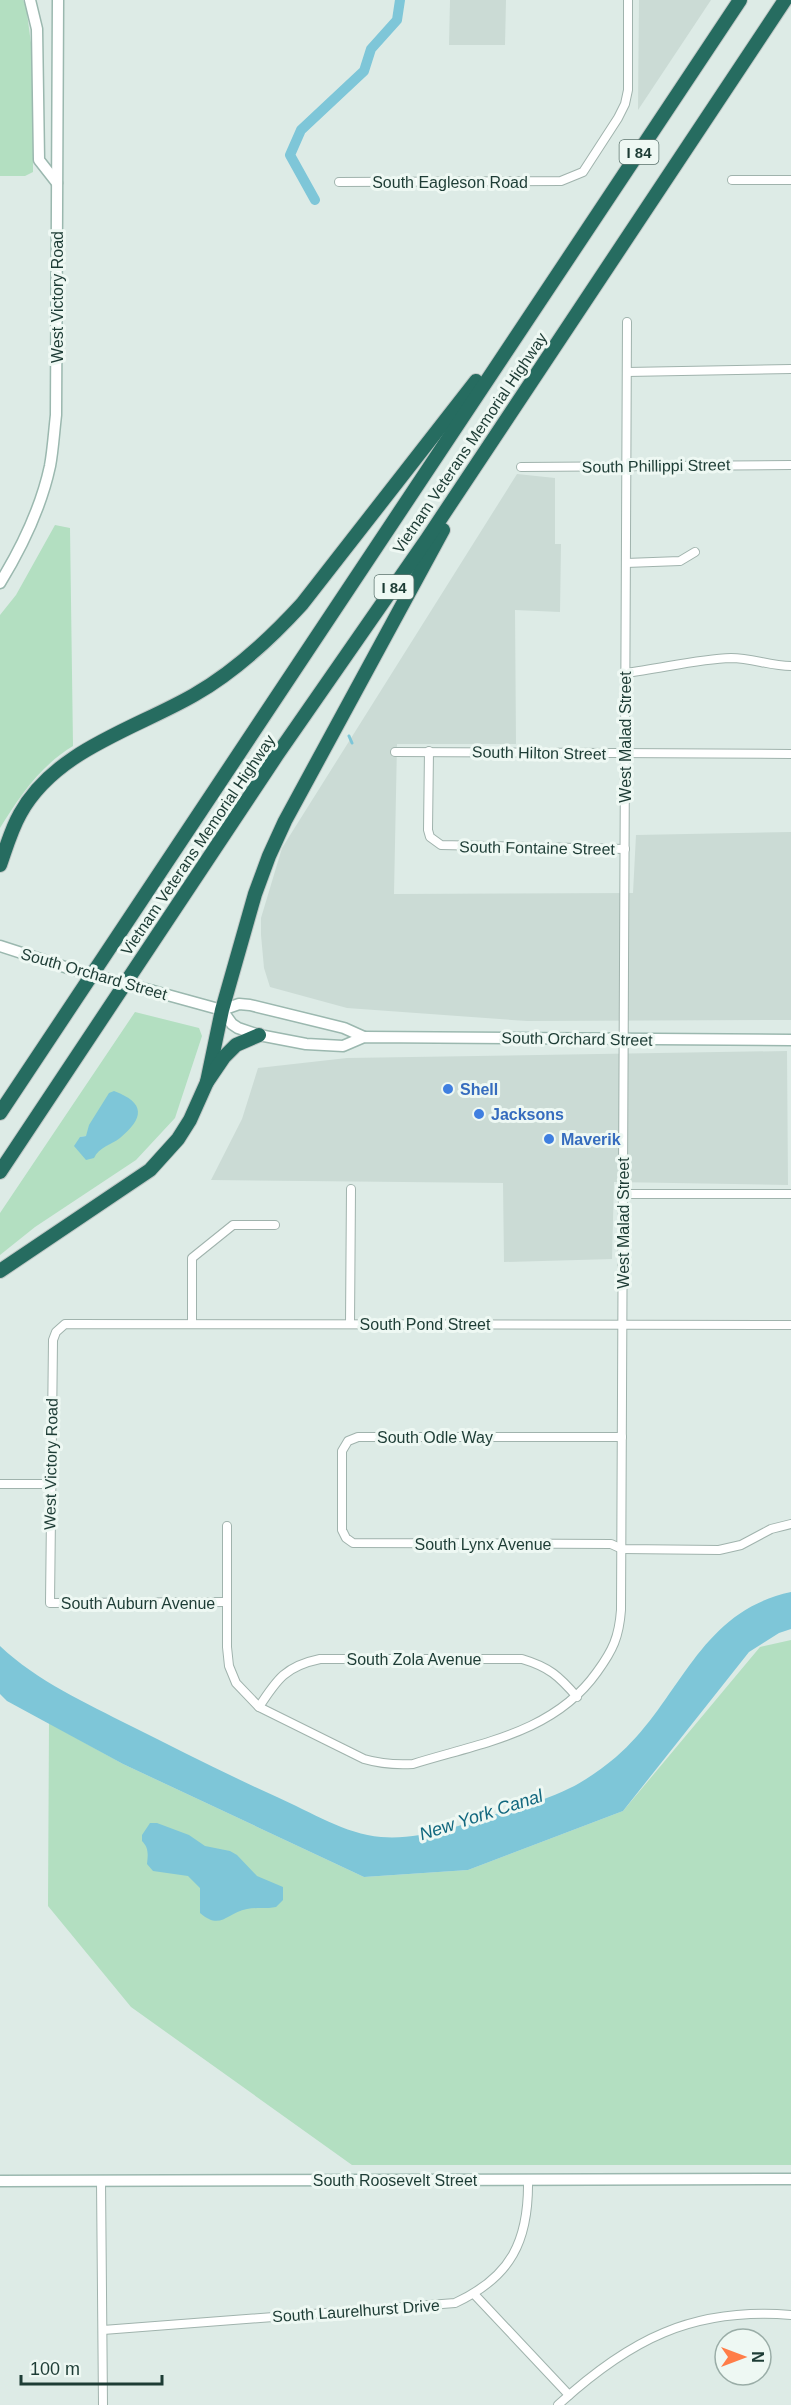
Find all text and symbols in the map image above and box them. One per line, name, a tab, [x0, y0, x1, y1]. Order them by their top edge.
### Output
road number: I 84	[620, 140, 658, 164]
street label: South Eagleson Road	[372, 174, 528, 191]
street label: West Victory Road	[49, 231, 66, 363]
street label: Vietnam Veterans Memorial Highway	[390, 330, 550, 556]
street label: South Phillippi Street	[582, 456, 731, 476]
road number: I 84	[374, 575, 414, 599]
street label: West Malad Street	[617, 671, 634, 803]
street label: Vietnam Veterans Memorial Highway	[118, 732, 278, 958]
street label: South Hilton Street	[472, 743, 607, 763]
street label: South Fontaine Street	[459, 838, 616, 858]
street label: South Orchard Street	[19, 945, 170, 1003]
street label: South Orchard Street	[501, 1029, 653, 1049]
place label: Shell	[460, 1081, 498, 1098]
marker: Shell	[441, 1082, 455, 1096]
place label: Jacksons	[491, 1106, 564, 1123]
marker: Jacksons	[472, 1107, 486, 1121]
place label: Maverik	[561, 1131, 621, 1148]
marker: Maverik	[542, 1132, 556, 1146]
street label: West Malad Street	[615, 1157, 632, 1289]
street label: South Pond Street	[360, 1316, 491, 1333]
street label: West Victory Road	[41, 1398, 61, 1530]
street label: South Odle Way	[377, 1429, 493, 1446]
street label: South Lynx Avenue	[415, 1536, 552, 1553]
street label: South Auburn Avenue	[61, 1595, 215, 1612]
street label: South Zola Avenue	[347, 1651, 482, 1668]
water label: New York Canal	[417, 1785, 546, 1844]
street label: South Roosevelt Street	[313, 2172, 478, 2189]
street label: South Laurelhurst Drive	[272, 2297, 441, 2325]
north arrow	[713, 2327, 773, 2387]
scale bar	[21, 2348, 162, 2386]
text: N	[749, 2351, 766, 2363]
text: 100 m	[30, 2359, 80, 2379]

